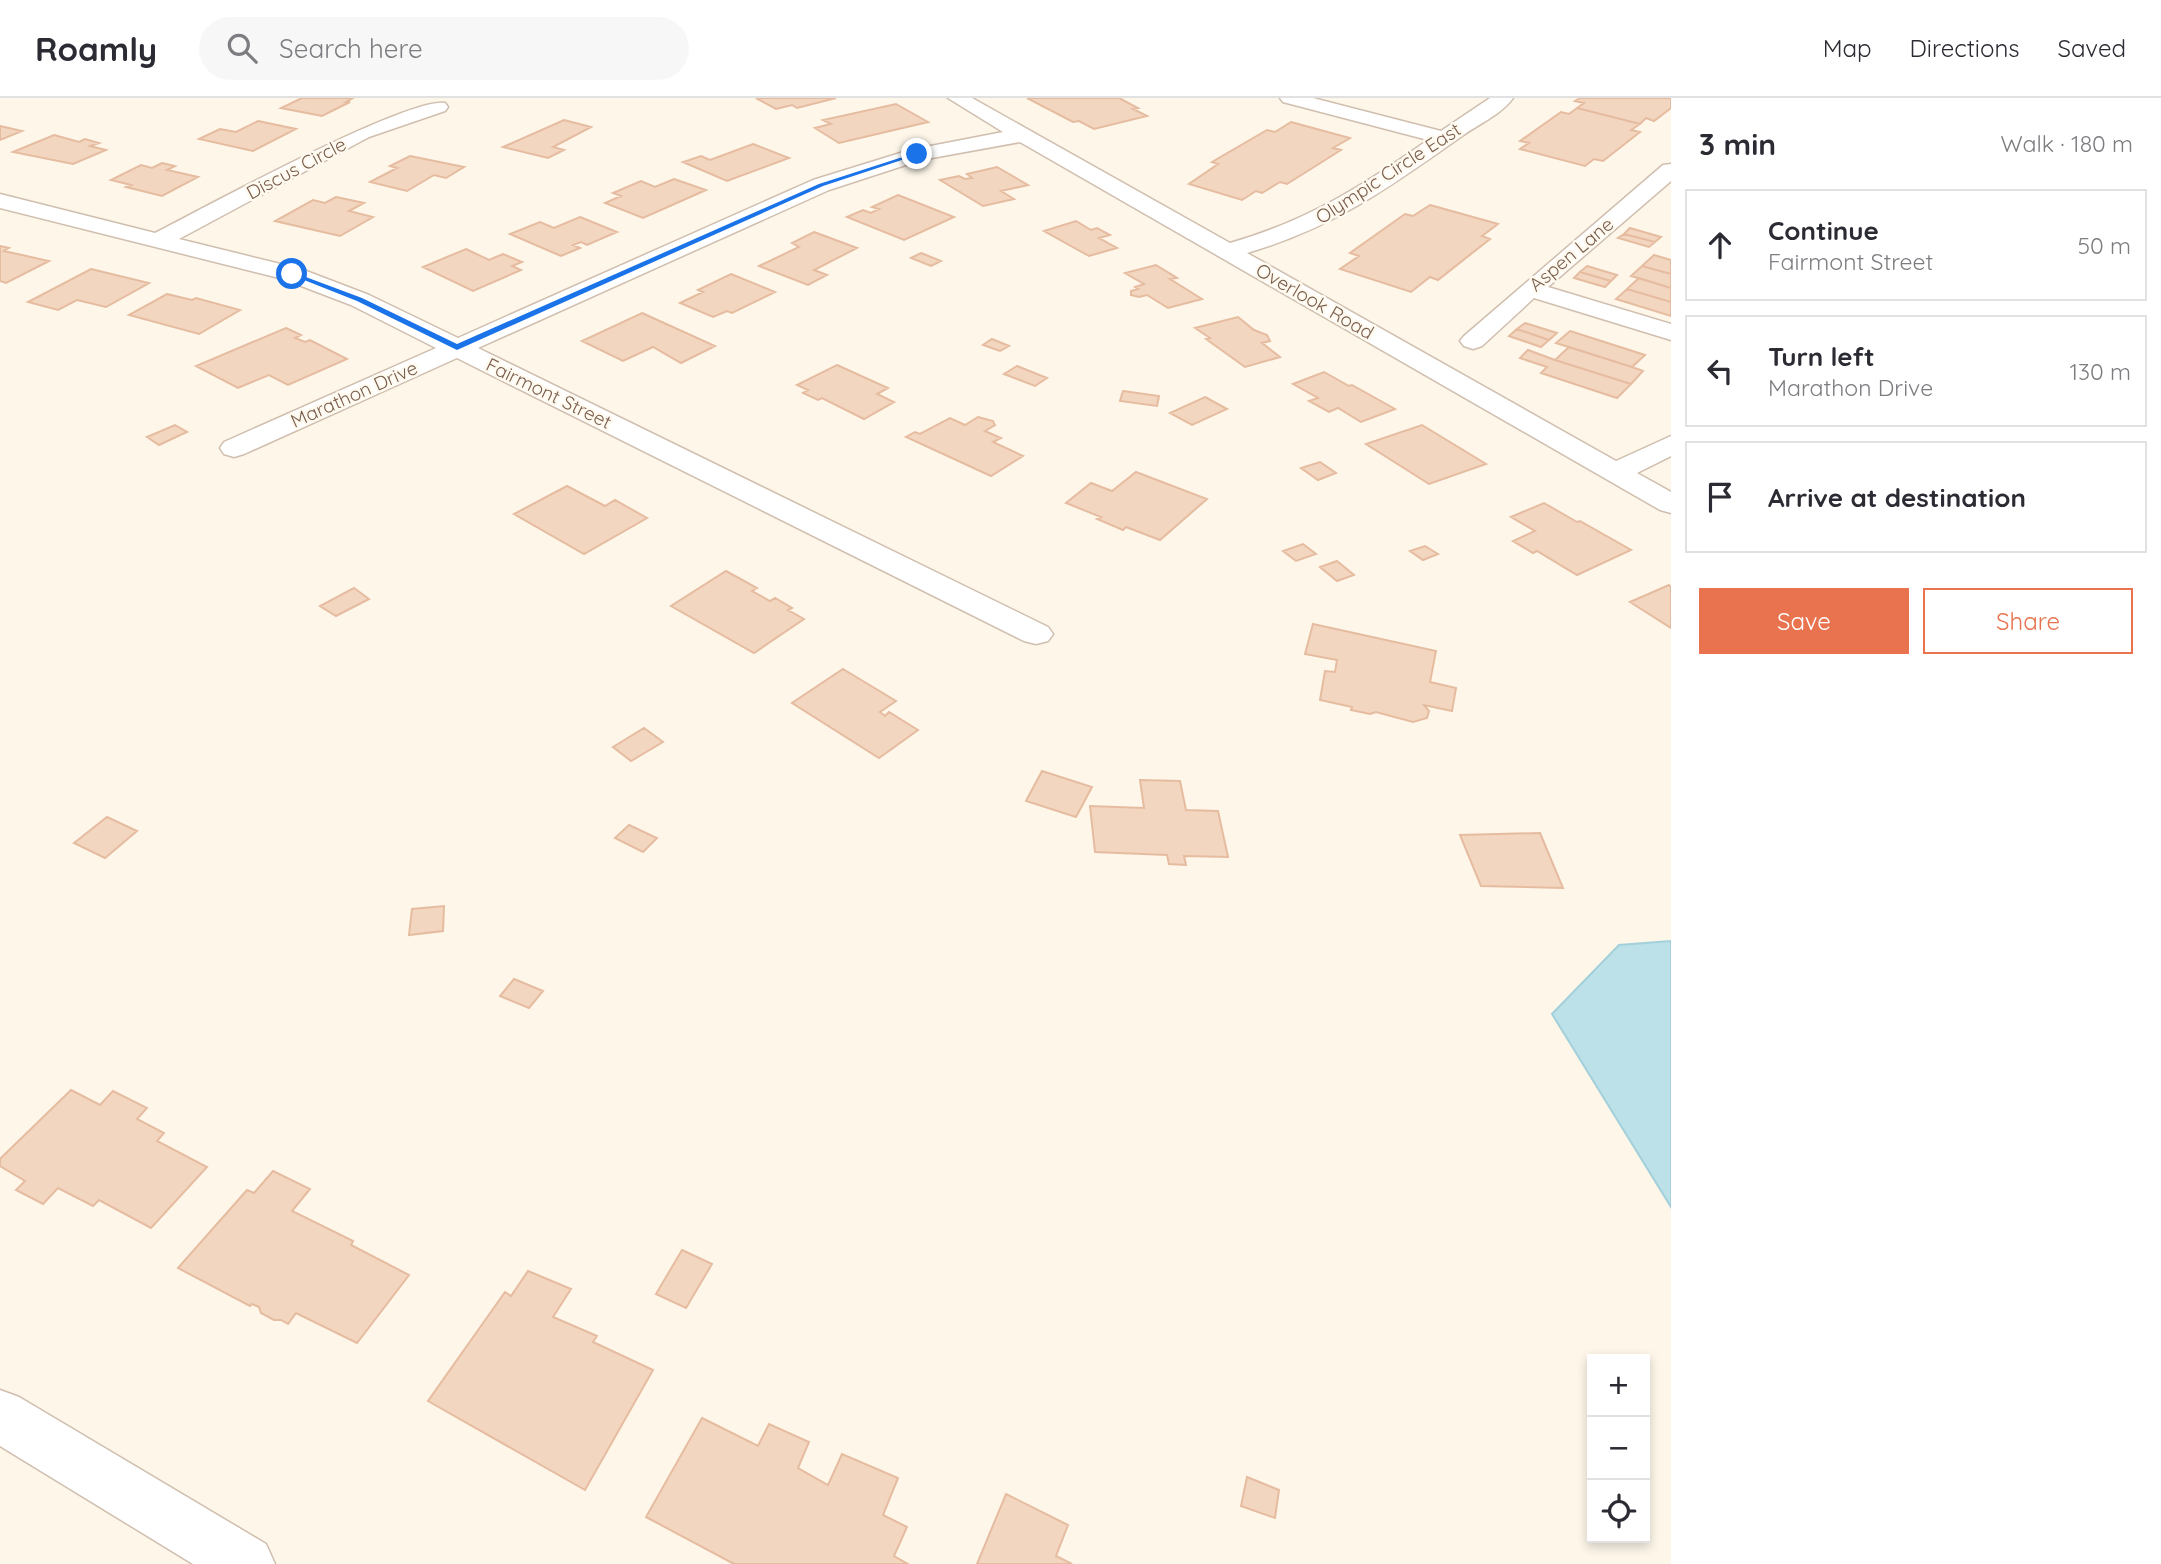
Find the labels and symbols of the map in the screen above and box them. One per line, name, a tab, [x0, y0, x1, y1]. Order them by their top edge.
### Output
street label: Olympic Circle East	[1311, 117, 1465, 229]
street label: Discus Circle	[242, 132, 350, 204]
route end	[901, 138, 932, 169]
street label: Aspen Lane	[1524, 212, 1618, 296]
route start	[276, 258, 307, 289]
street label: Overlook Road	[1252, 258, 1378, 344]
street label: Fairmont Street	[482, 352, 616, 434]
street label: Marathon Drive	[287, 355, 421, 433]

